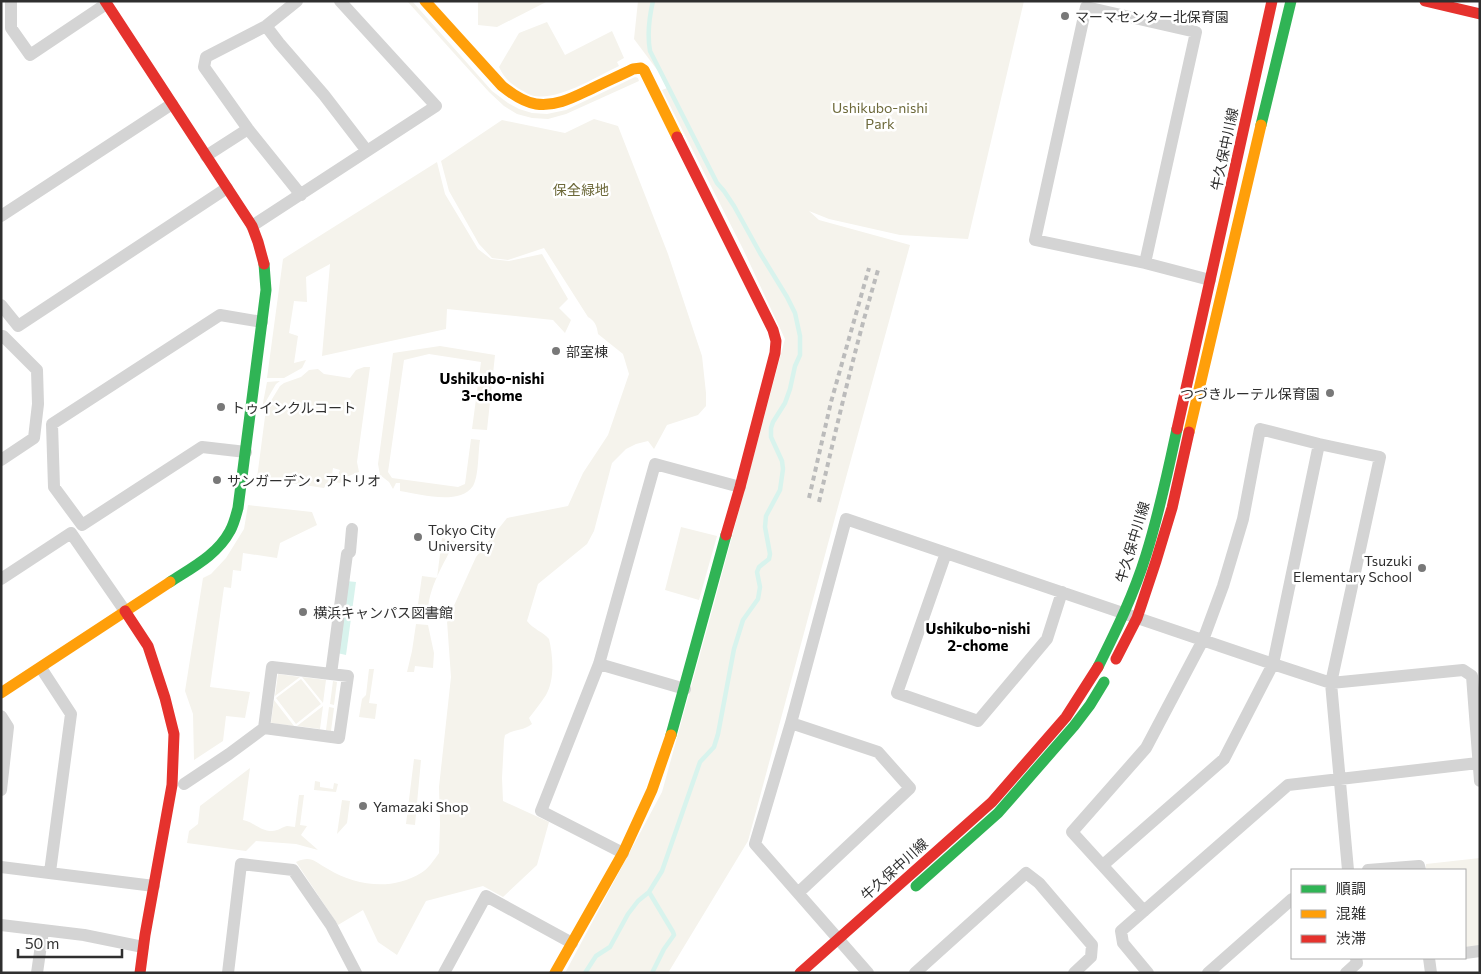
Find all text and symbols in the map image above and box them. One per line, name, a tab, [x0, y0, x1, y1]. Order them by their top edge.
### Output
place label: マーマセンター北保育園	[1075, 8, 1229, 25]
marker: マーマセンター北保育園	[1059, 10, 1071, 22]
park label: Ushikubo-nishi Park	[832, 99, 928, 132]
street label: 牛久保中川線	[1207, 106, 1241, 192]
park label: 保全緑地	[553, 181, 609, 198]
place label: 部室棟	[566, 343, 608, 360]
marker: 部室棟	[550, 345, 562, 357]
district label: Ushikubo-nishi 3-chome	[440, 369, 544, 404]
place label: つづきルーテル保育園	[1180, 385, 1320, 402]
marker: つづきルーテル保育園	[1324, 387, 1336, 399]
place label: トゥインクルコート	[231, 399, 356, 416]
marker: トゥインクルコート	[215, 401, 227, 413]
place label: サンガーデン・アトリオ	[227, 472, 381, 489]
marker: サンガーデン・アトリオ	[211, 474, 223, 486]
street label: 牛久保中川線	[1112, 499, 1152, 585]
place label: Tokyo City University	[428, 521, 496, 554]
marker: Tokyo City University	[412, 531, 424, 543]
place label: Tsuzuki Elementary School	[1293, 552, 1412, 585]
marker: Tsuzuki Elementary School	[1416, 562, 1428, 574]
place label: 横浜キャンパス図書館	[313, 604, 453, 621]
marker: 横浜キャンパス図書館	[297, 606, 309, 618]
district label: Ushikubo-nishi 2-chome	[926, 619, 1030, 654]
place label: Yamazaki Shop	[373, 798, 469, 815]
marker: Yamazaki Shop	[357, 800, 369, 812]
street label: 牛久保中川線	[857, 835, 931, 903]
legend	[1291, 869, 1466, 959]
text: 順調	[1336, 879, 1366, 897]
text: 混雑	[1336, 904, 1366, 922]
scale bar	[18, 926, 121, 958]
text: 渋滞	[1336, 929, 1366, 947]
text: 50 m	[25, 934, 59, 952]

